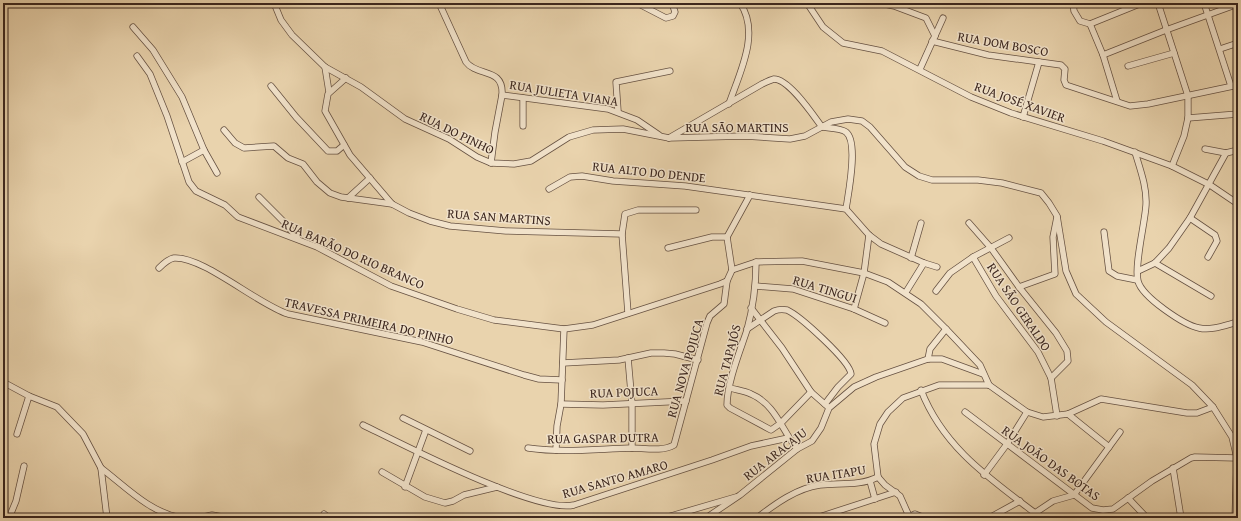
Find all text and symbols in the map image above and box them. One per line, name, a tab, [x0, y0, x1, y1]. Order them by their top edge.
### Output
street label: RUA DOM BOSCO	[956, 27, 1050, 61]
street label: RUA JULIETA VIANA	[508, 75, 620, 111]
street label: RUA JOSÉ XAVIER	[972, 77, 1069, 127]
street label: RUA DO PINHO	[417, 107, 498, 159]
street label: RUA SÃO MARTINS	[685, 118, 789, 137]
street label: RUA ALTO DO DENDE	[591, 157, 707, 187]
street label: RUA SAN MARTINS	[447, 204, 551, 230]
street label: RUA BARÃO DO RIO BRANCO	[279, 214, 428, 294]
street label: RUA SÃO GERALDO	[982, 259, 1056, 355]
street label: RUA TINGUI	[791, 270, 859, 308]
street label: TRAVESSA PRIMEIRA DO PINHO	[283, 292, 455, 350]
street label: RUA NOVA POJUCA	[662, 316, 708, 420]
street label: RUA TAPAJÓS	[708, 322, 746, 398]
street label: RUA POJUCA	[590, 381, 659, 403]
street label: RUA JOÃO DAS BOTAS	[998, 421, 1104, 505]
street label: RUA ARACAJU	[739, 423, 811, 485]
street label: RUA GASPAR DUTRA	[547, 428, 659, 448]
street label: RUA SANTO AMARO	[560, 455, 670, 503]
street label: RUA ITAPU	[805, 460, 868, 488]

